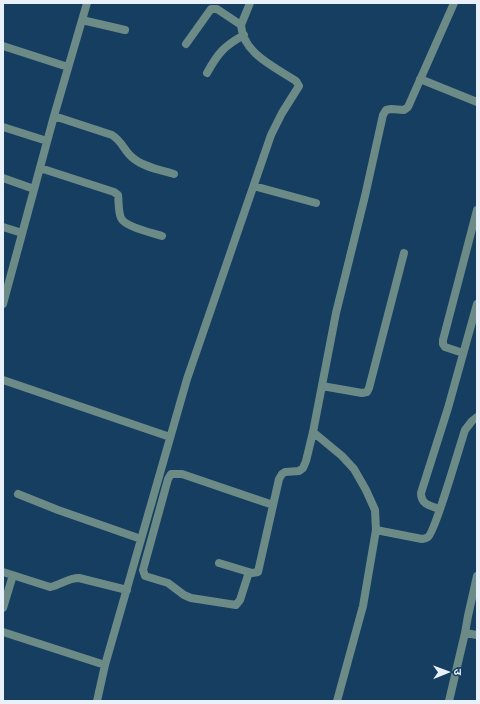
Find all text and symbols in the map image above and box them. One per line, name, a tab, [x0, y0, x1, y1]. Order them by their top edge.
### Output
north arrow	[428, 652, 468, 692]
text: उ	[451, 668, 467, 676]

